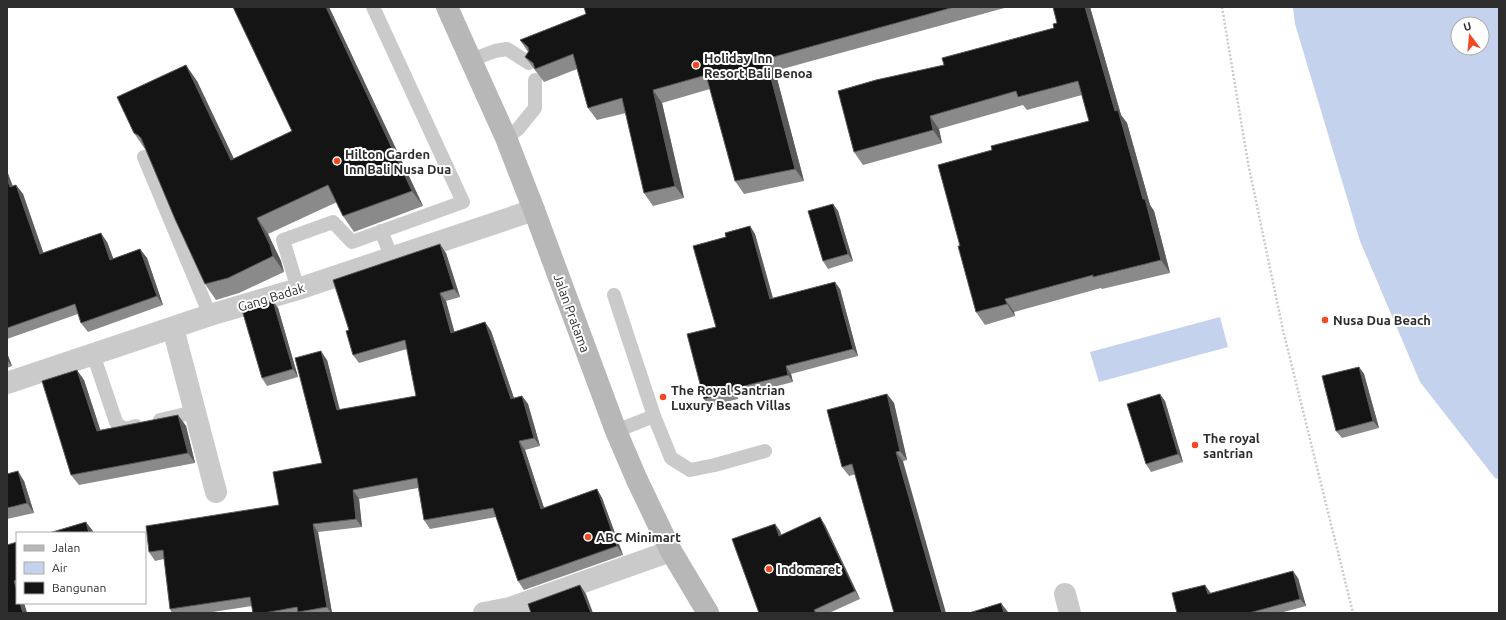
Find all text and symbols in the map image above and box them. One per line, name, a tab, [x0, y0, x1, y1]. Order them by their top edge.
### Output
north arrow	[1450, 16, 1490, 56]
text: U	[1462, 20, 1473, 33]
place label: Holiday Inn Resort Bali Benoa	[704, 51, 813, 80]
marker: Holiday Inn Resort Bali Benoa	[691, 60, 701, 70]
place label: Hilton Garden Inn Bali Nusa Dua	[345, 147, 451, 176]
marker: Hilton Garden Inn Bali Nusa Dua	[332, 156, 342, 166]
street label: Jalan Pratama	[551, 272, 593, 354]
street label: Gang Badak	[236, 280, 306, 314]
place label: Nusa Dua Beach	[1333, 313, 1431, 327]
marker: Nusa Dua Beach	[1320, 315, 1330, 325]
place label: The Royal Santrian Luxury Beach Villas	[671, 383, 791, 412]
marker: The Royal Santrian Luxury Beach Villas	[658, 392, 668, 402]
place label: The royal santrian	[1203, 431, 1260, 460]
marker: The royal santrian	[1190, 440, 1200, 450]
place label: ABC Minimart	[596, 530, 681, 544]
legend	[16, 532, 146, 604]
marker: ABC Minimart	[583, 532, 593, 542]
text: Jalan	[52, 541, 80, 554]
text: Air	[52, 561, 68, 574]
place label: Indomaret	[777, 562, 841, 576]
marker: Indomaret	[764, 564, 774, 574]
text: Bangunan	[52, 581, 106, 594]

